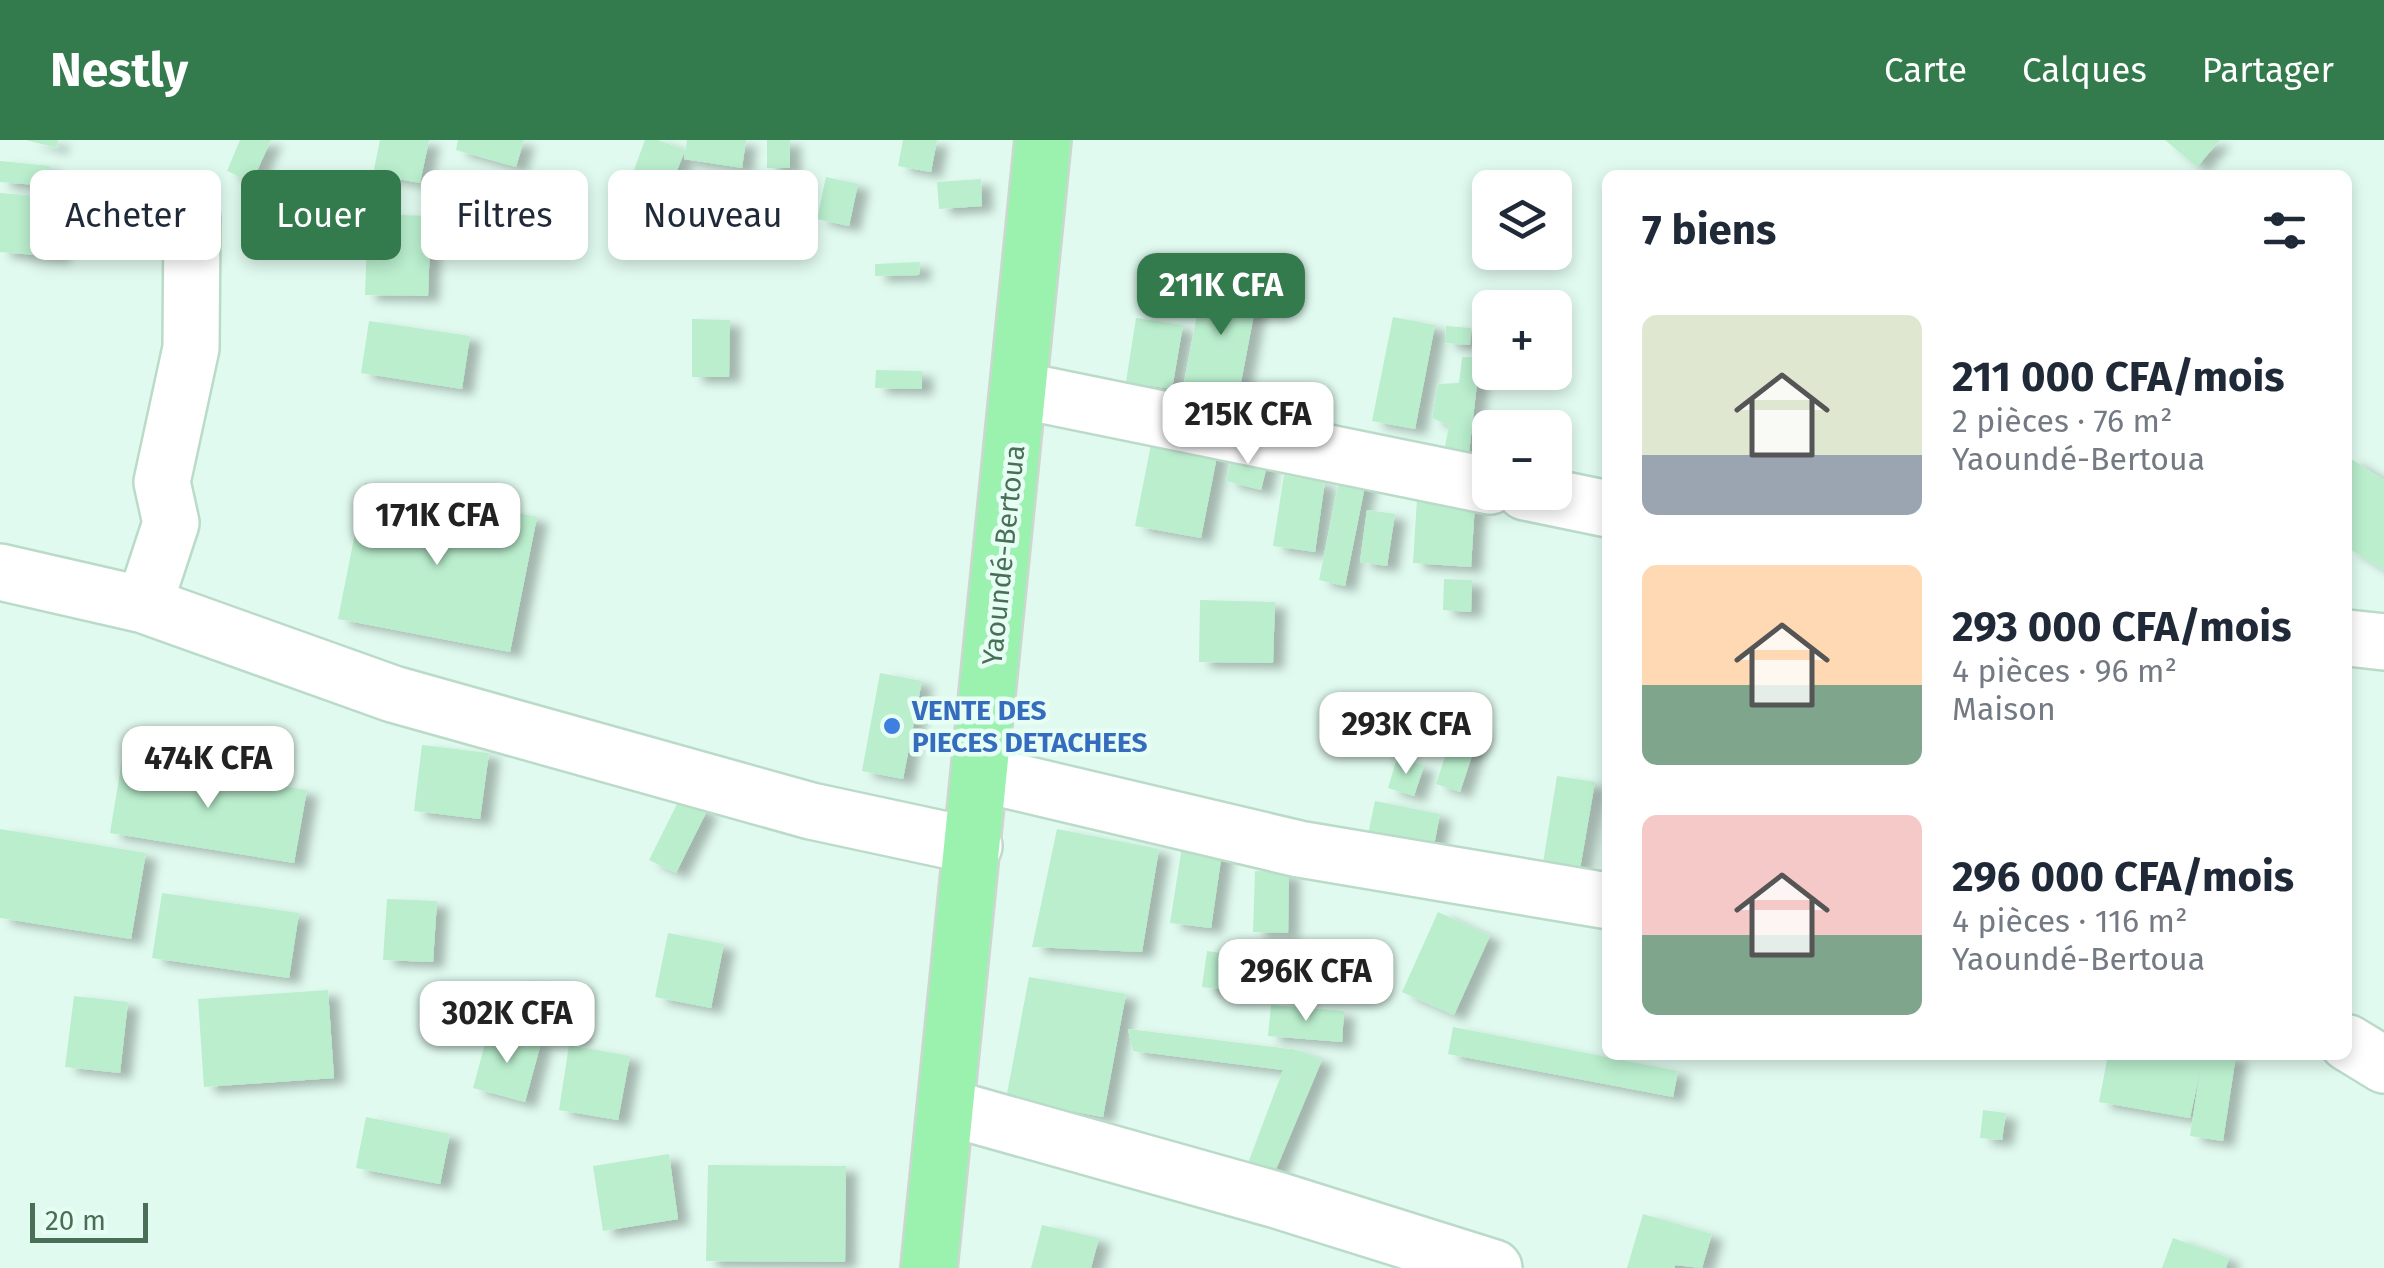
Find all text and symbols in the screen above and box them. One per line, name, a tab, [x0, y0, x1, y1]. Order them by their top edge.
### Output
text: Nestly	[50, 41, 188, 99]
text: Carte	[1884, 49, 1967, 91]
text: Calques	[2022, 49, 2147, 91]
text: Partager	[2202, 49, 2334, 91]
chip: Acheter	[30, 170, 221, 260]
chip: Louer	[241, 170, 401, 260]
chip: Filtres	[421, 170, 588, 260]
chip: Nouveau	[608, 170, 818, 260]
map controls	[1472, 170, 1572, 510]
button: layers	[1472, 170, 1572, 270]
icon: filters	[2257, 203, 2312, 258]
text: 7 biens	[1642, 205, 1776, 255]
pin: 211K CFA	[1118, 253, 1324, 338]
text: 211K CFA	[1159, 266, 1283, 304]
button: +	[1472, 290, 1572, 390]
text: 211 000 CFA/mois	[1952, 352, 2285, 402]
icon: home	[1722, 355, 1842, 475]
pin: 215K CFA	[1145, 382, 1351, 467]
text: 215K CFA	[1185, 395, 1311, 433]
text: 2 pièces · 76 m²	[1952, 402, 2173, 440]
button: −	[1472, 410, 1572, 510]
text: Yaoundé-Bertoua	[1952, 440, 2205, 478]
street label: Yaoundé-Bertoua	[976, 443, 1031, 667]
pin: 171K CFA	[334, 483, 540, 568]
text: 171K CFA	[375, 496, 499, 534]
text: 293 000 CFA/mois	[1952, 602, 2291, 652]
icon: home	[1722, 605, 1842, 725]
text: 4 pièces · 96 m²	[1952, 652, 2177, 690]
text: Maison	[1952, 690, 2056, 728]
pin: 293K CFA	[1303, 692, 1509, 777]
place label: VENTE DES PIECES DETACHEES	[911, 694, 1147, 759]
text: 293K CFA	[1341, 705, 1471, 743]
marker: VENTE DES PIECES DETACHEES	[881, 715, 903, 737]
pin: 474K CFA	[105, 726, 311, 811]
text: 474K CFA	[144, 739, 272, 777]
text: 296 000 CFA/mois	[1952, 852, 2294, 902]
icon: home	[1722, 855, 1842, 975]
text: 4 pièces · 116 m²	[1952, 902, 2188, 940]
pin: 296K CFA	[1203, 939, 1409, 1024]
text: Yaoundé-Bertoua	[1952, 940, 2205, 978]
text: 296K CFA	[1240, 952, 1372, 990]
pin: 302K CFA	[404, 981, 610, 1066]
text: 302K CFA	[442, 994, 572, 1032]
scale bar	[30, 1198, 148, 1242]
text: 20 m	[45, 1204, 106, 1237]

